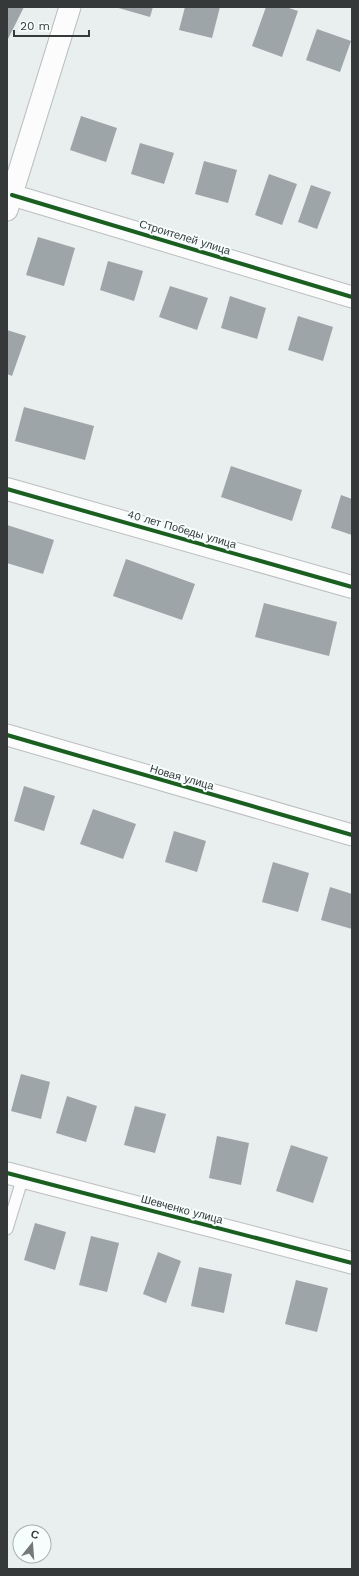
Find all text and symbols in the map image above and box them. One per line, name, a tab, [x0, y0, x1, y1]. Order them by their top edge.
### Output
scale bar	[14, 12, 89, 38]
text: 20 m	[20, 19, 50, 33]
street label: Строителей улица	[138, 217, 233, 258]
street label: 40 лет Победы улица	[126, 508, 239, 551]
street label: Новая улица	[148, 762, 216, 793]
street label: Шевченко улица	[139, 1192, 225, 1227]
north arrow	[12, 1524, 52, 1564]
text: С	[29, 1528, 41, 1542]

